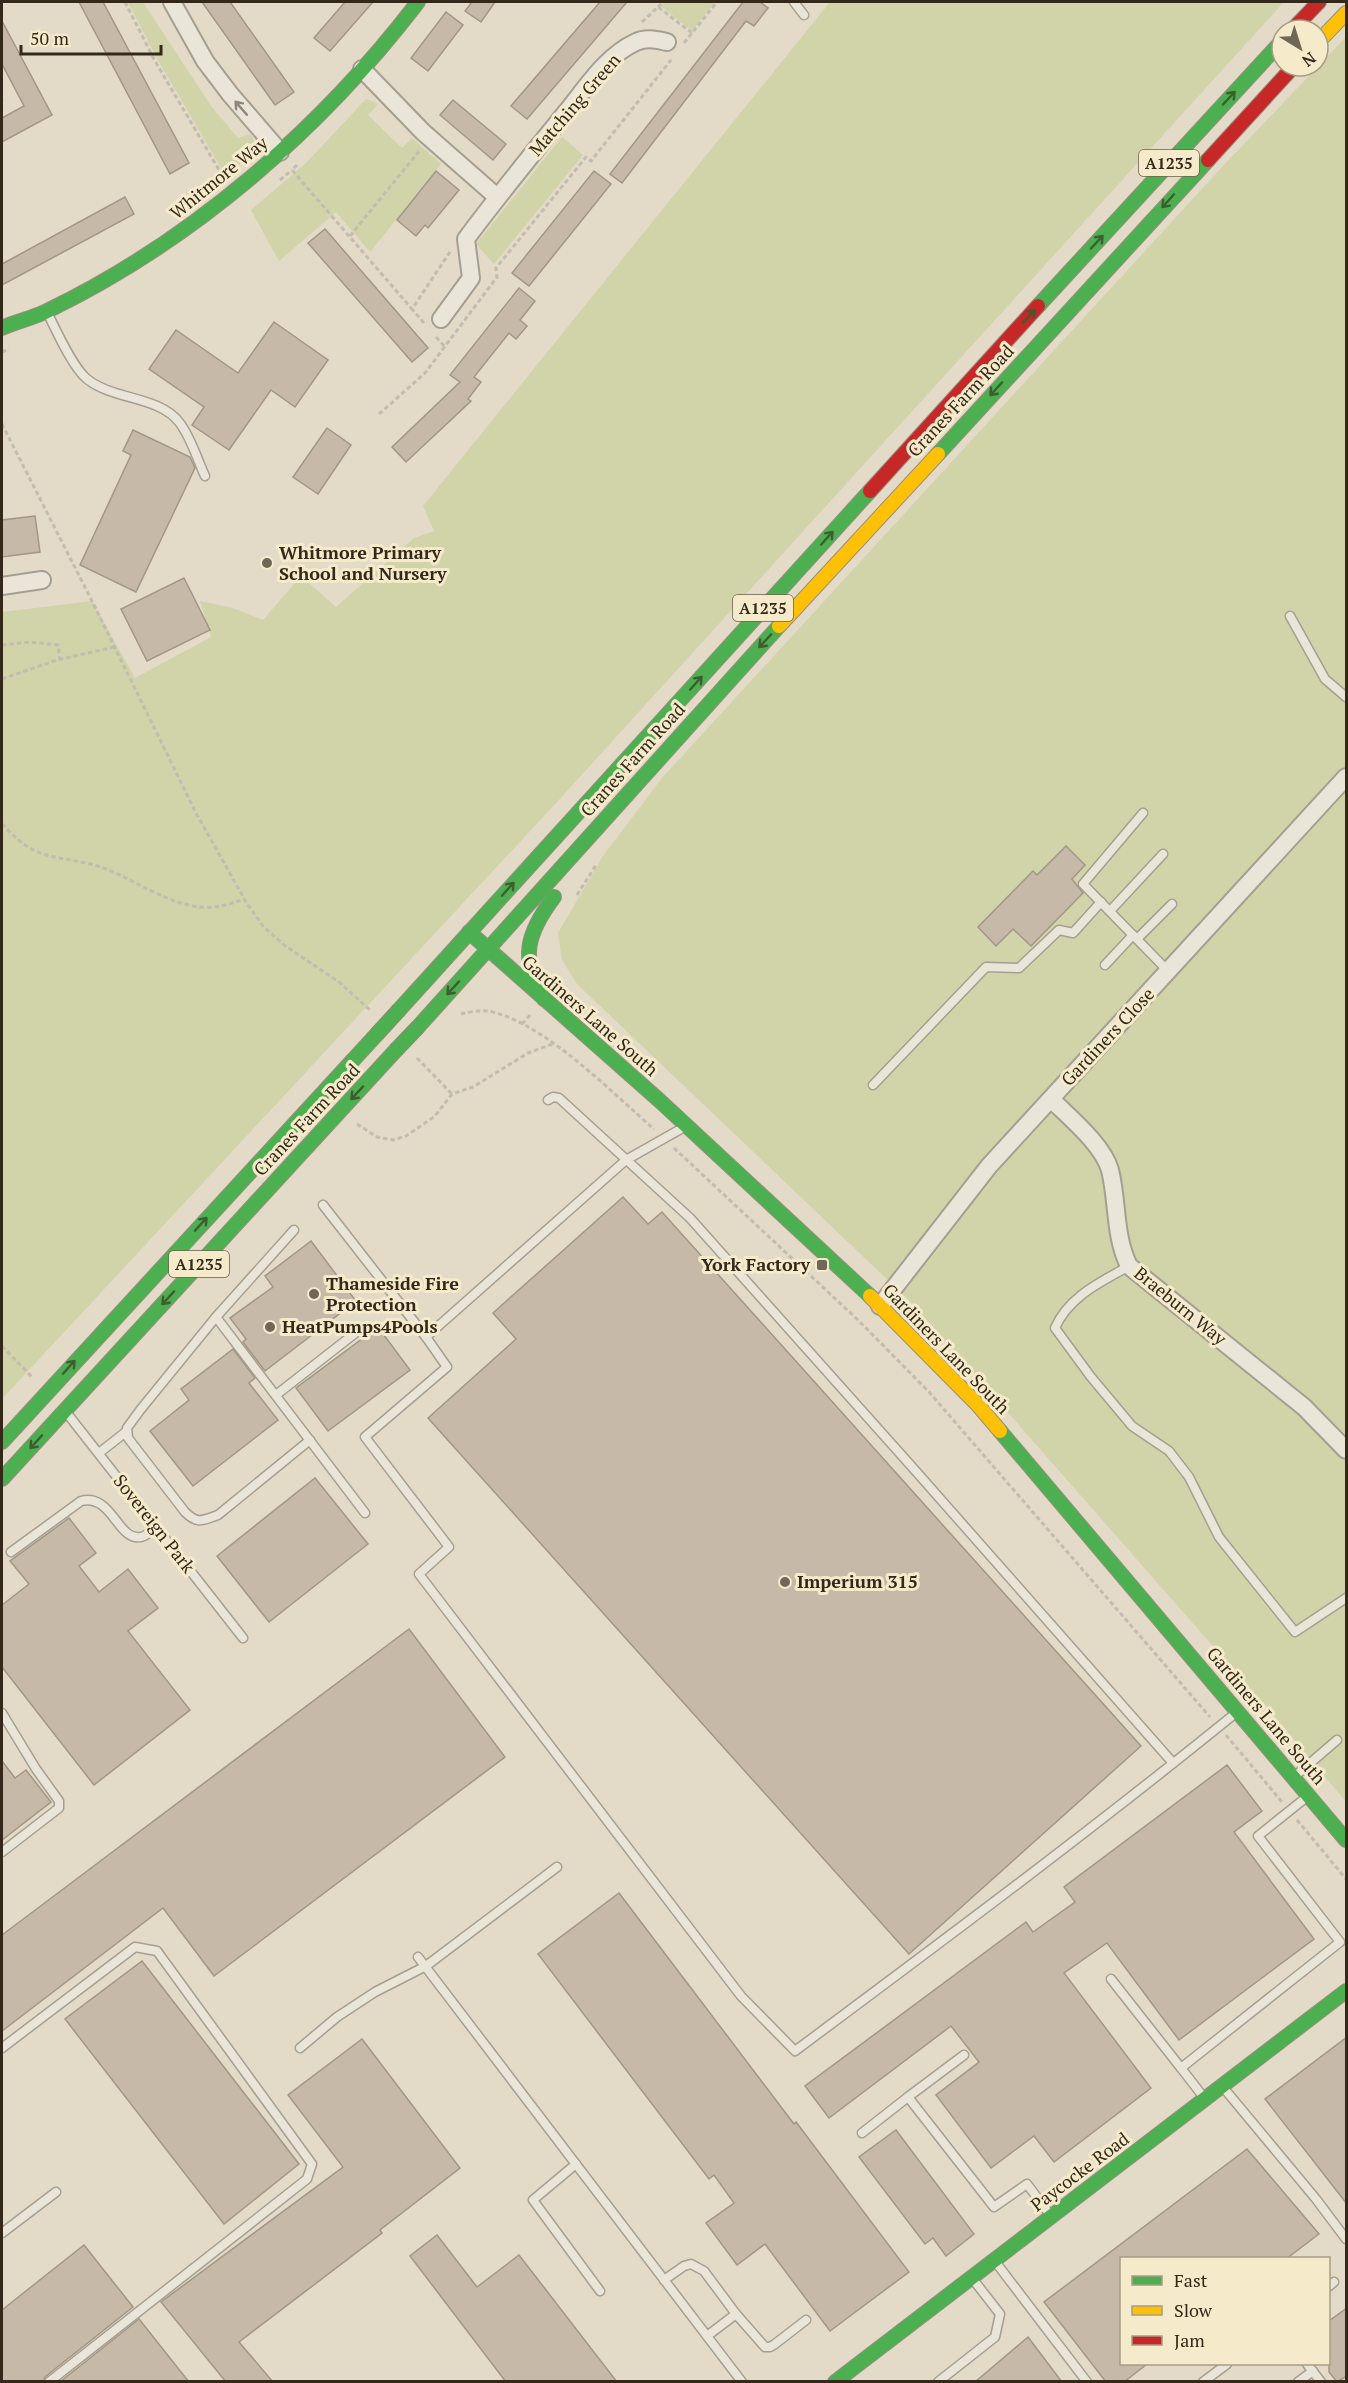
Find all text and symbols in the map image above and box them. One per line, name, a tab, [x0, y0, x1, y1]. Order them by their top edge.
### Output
scale bar	[21, 18, 160, 56]
north arrow	[1270, 18, 1330, 78]
text: 50 m	[30, 26, 70, 50]
text: N	[1298, 47, 1321, 72]
street label: Matching Green	[523, 48, 626, 161]
one-way arrow	[1222, 91, 1236, 106]
one-way arrow	[235, 100, 248, 116]
street label: Whitmore Way	[165, 130, 273, 224]
road number: A1235	[1139, 150, 1199, 176]
one-way arrow	[1162, 193, 1176, 208]
one-way arrow	[1090, 234, 1104, 249]
one-way arrow	[1022, 309, 1036, 324]
street label: Cranes Farm Road	[902, 339, 1019, 462]
one-way arrow	[989, 381, 1003, 396]
one-way arrow	[820, 531, 834, 546]
place label: Whitmore Primary School and Nursery	[279, 540, 447, 585]
marker: Whitmore Primary School and Nursery	[260, 556, 274, 570]
road number: A1235	[733, 595, 793, 621]
one-way arrow	[758, 633, 772, 648]
one-way arrow	[689, 675, 703, 690]
street label: Cranes Farm Road	[575, 697, 690, 821]
one-way arrow	[501, 882, 515, 897]
street label: Gardiners Lane South	[518, 949, 664, 1081]
one-way arrow	[446, 980, 460, 995]
street label: Gardiners Close	[1055, 982, 1159, 1091]
street label: Cranes Farm Road	[248, 1058, 365, 1181]
one-way arrow	[350, 1085, 364, 1100]
one-way arrow	[194, 1216, 208, 1231]
road number: A1235	[169, 1251, 229, 1277]
place label: York Factory	[701, 1252, 810, 1276]
marker: York Factory	[815, 1258, 829, 1272]
street label: Braeburn Way	[1130, 1261, 1232, 1350]
place label: Thameside Fire Protection	[326, 1271, 459, 1316]
street label: Gardiners Lane South	[878, 1278, 1016, 1419]
marker: Thameside Fire Protection	[307, 1287, 321, 1301]
one-way arrow	[161, 1290, 175, 1305]
place label: HeatPumps4Pools	[282, 1314, 438, 1338]
marker: HeatPumps4Pools	[263, 1320, 277, 1334]
one-way arrow	[62, 1360, 76, 1375]
one-way arrow	[29, 1434, 43, 1449]
street label: Sovereign Park	[109, 1469, 201, 1578]
place label: Imperium 315	[797, 1569, 918, 1593]
marker: Imperium 315	[778, 1575, 792, 1589]
street label: Gardiners Lane South	[1202, 1641, 1332, 1790]
street label: Paycocke Road	[1025, 2126, 1134, 2216]
legend	[1120, 2257, 1330, 2365]
text: Fast	[1174, 2268, 1208, 2292]
text: Slow	[1174, 2298, 1213, 2322]
text: Jam	[1174, 2328, 1205, 2352]

